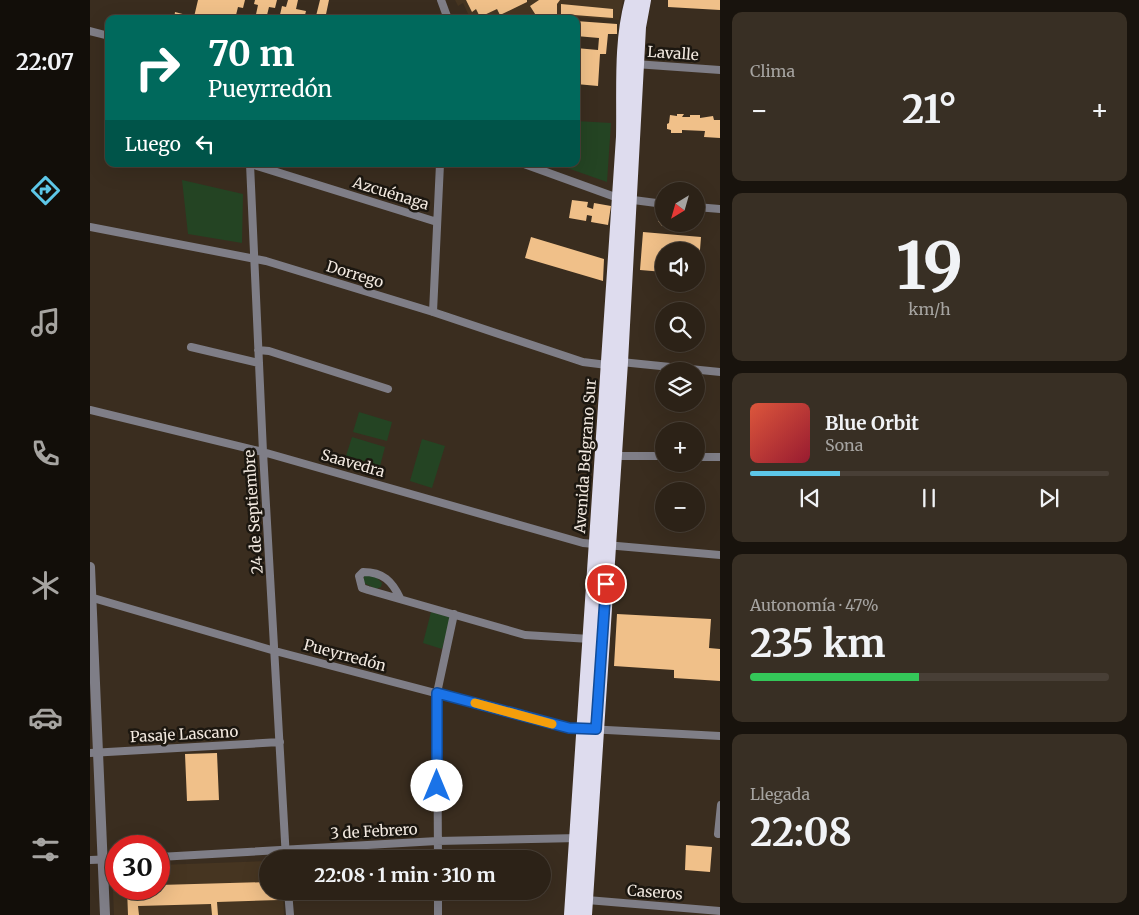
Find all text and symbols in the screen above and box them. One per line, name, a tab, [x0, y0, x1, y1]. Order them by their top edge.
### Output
text: 70 m	[208, 32, 295, 76]
icon: right	[125, 35, 190, 100]
street label: Lavalle	[647, 42, 699, 64]
text: 22:07	[16, 48, 74, 76]
text: Clima	[750, 61, 795, 81]
text: Pueyrredón	[208, 75, 332, 103]
text: 21°	[902, 86, 957, 133]
text: −	[750, 92, 769, 128]
text: +	[1090, 92, 1109, 128]
icon: left	[191, 130, 219, 158]
text: Luego	[125, 132, 181, 156]
street label: Azcuénaga	[350, 172, 431, 214]
icon: directions	[28, 173, 63, 208]
north arrow	[655, 182, 705, 232]
map controls	[655, 182, 705, 532]
text: 19	[896, 225, 963, 307]
button: sound	[655, 242, 705, 292]
street label: Dorrego	[324, 256, 386, 292]
text: km/h	[908, 299, 951, 319]
button: search	[655, 302, 705, 352]
icon: music	[28, 305, 63, 340]
button: layers	[655, 362, 705, 412]
street label: Avenida Belgrano Sur	[570, 378, 600, 535]
text: Blue Orbit	[825, 411, 919, 435]
button: +	[655, 422, 705, 472]
text: Sona	[825, 435, 863, 455]
icon: phone	[28, 436, 63, 471]
street label: Saavedra	[319, 445, 387, 481]
street label: 24 de Septiembre	[239, 449, 267, 575]
button: −	[655, 482, 705, 532]
icon: previous	[796, 484, 824, 512]
icon: pause	[915, 484, 943, 512]
icon: next	[1035, 484, 1063, 512]
pin	[585, 563, 627, 605]
icon: climate	[28, 568, 63, 603]
icon: arrive	[592, 570, 620, 598]
text: Autonomía · 47%	[750, 595, 879, 615]
text: 235 km	[750, 620, 886, 667]
street label: Pueyrredón	[302, 635, 388, 675]
icon: car	[28, 700, 63, 735]
street label: Pasaje Lascano	[129, 722, 239, 746]
position arrow	[410, 759, 462, 811]
text: Llegada	[750, 784, 810, 804]
text: 22:08	[750, 809, 852, 856]
street label: 3 de Febrero	[330, 819, 418, 843]
icon: filters	[28, 832, 63, 867]
speed limit sign: 30	[105, 835, 170, 900]
text: 22:08 · 1 min · 310 m	[314, 863, 496, 887]
street label: Caseros	[627, 881, 683, 903]

